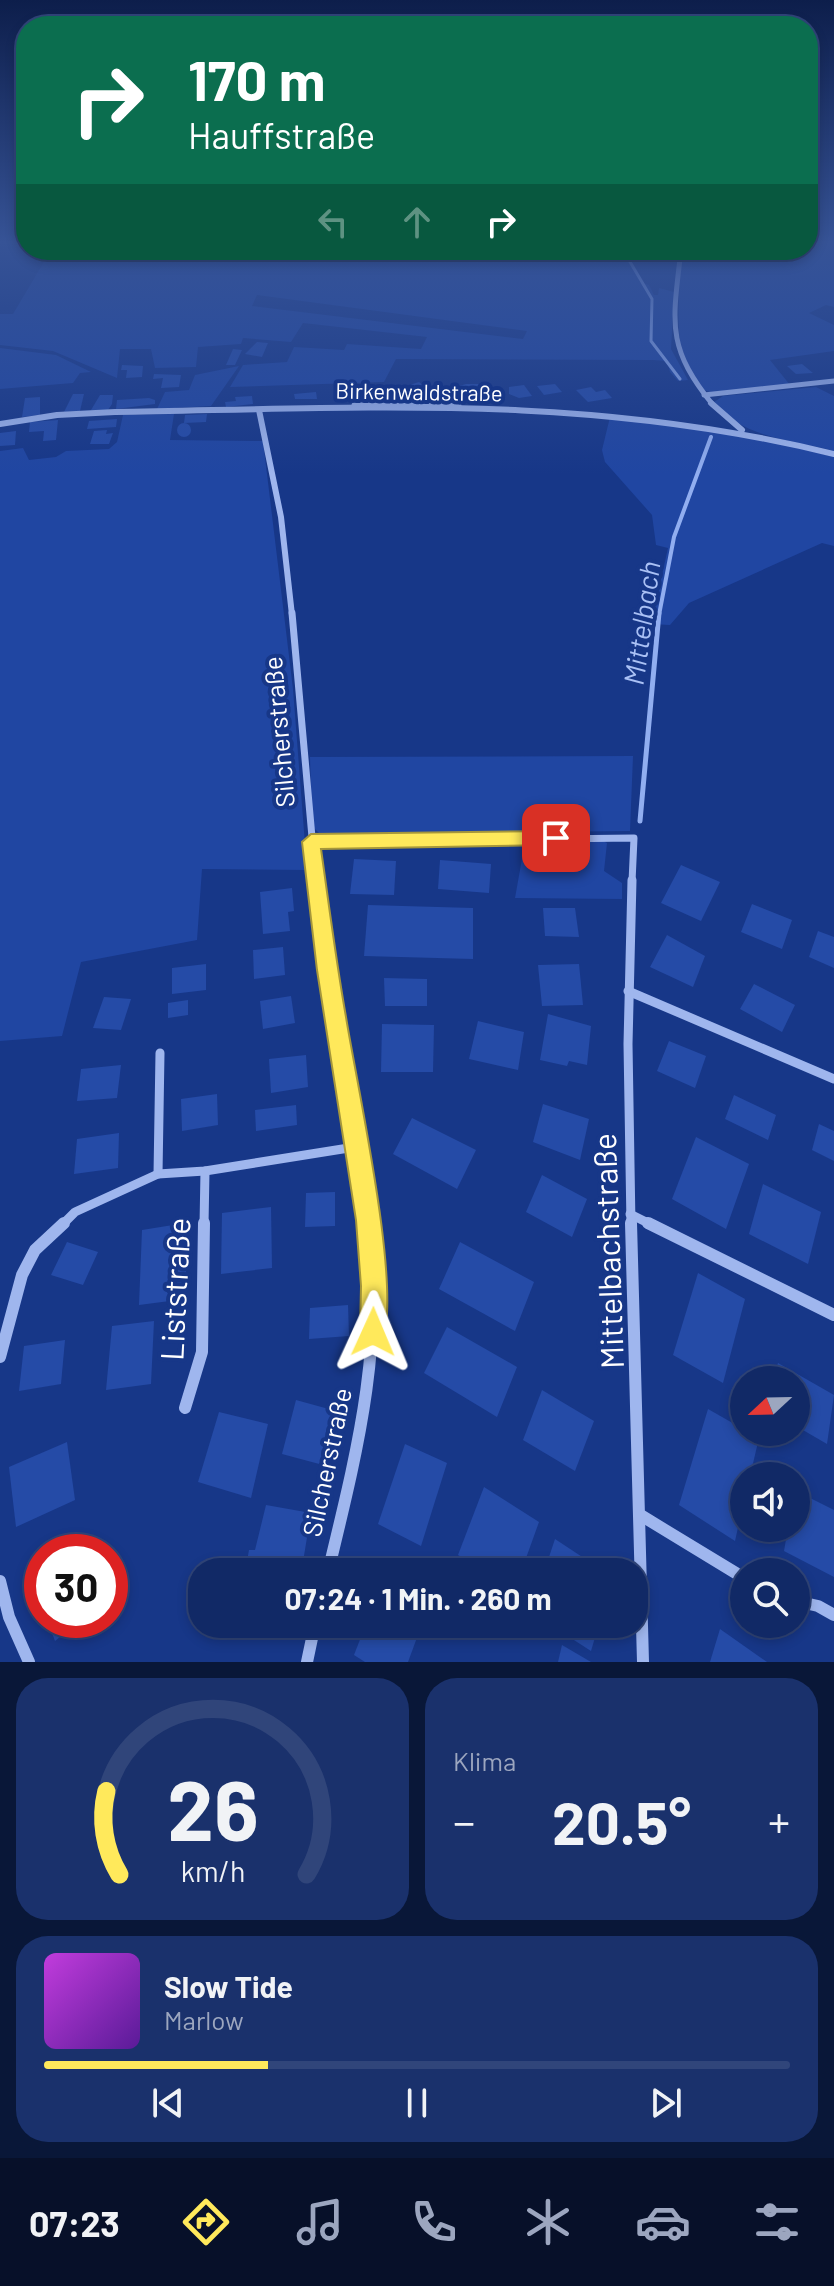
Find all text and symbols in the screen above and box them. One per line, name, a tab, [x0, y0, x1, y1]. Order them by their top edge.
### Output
text: 170 m	[188, 45, 325, 112]
icon: right	[56, 48, 160, 152]
text: Hauffstraße	[188, 113, 375, 156]
icon: left	[311, 200, 355, 244]
icon: ahead	[395, 200, 439, 244]
icon: right	[479, 200, 523, 244]
street label: Birkenwaldstraße	[335, 377, 503, 405]
water label: Mittelbach	[615, 559, 667, 687]
street label: Silcherstraße	[256, 655, 300, 809]
pin	[522, 804, 590, 872]
icon: arrive	[534, 816, 578, 860]
street label: Mittelbachstraße	[584, 1132, 630, 1370]
street label: Liststraße	[151, 1217, 197, 1361]
position arrow	[331, 1290, 415, 1374]
north arrow	[730, 1366, 810, 1446]
map controls	[730, 1366, 810, 1638]
street label: Silcherstraße	[295, 1385, 357, 1539]
button: sound	[730, 1462, 810, 1542]
speed limit sign: 30	[24, 1534, 128, 1638]
button: search	[730, 1558, 810, 1638]
text: 07:24 · 1 Min. · 260 m	[285, 1580, 552, 1616]
text: Klima	[453, 1745, 516, 1776]
text: 26	[167, 1758, 258, 1858]
text: 20.5°	[552, 1785, 691, 1857]
text: −	[453, 1794, 475, 1847]
text: +	[768, 1794, 790, 1847]
text: km/h	[180, 1853, 245, 1888]
text: Slow Tide	[164, 1968, 293, 2004]
text: Marlow	[164, 2004, 244, 2035]
icon: previous	[146, 2081, 190, 2125]
icon: pause	[395, 2081, 439, 2125]
icon: next	[644, 2081, 688, 2125]
icon: directions	[178, 2194, 234, 2250]
icon: music	[292, 2194, 348, 2250]
icon: phone	[406, 2194, 462, 2250]
icon: climate	[520, 2194, 576, 2250]
icon: car	[635, 2194, 691, 2250]
icon: filters	[749, 2194, 805, 2250]
text: 07:23	[29, 2201, 120, 2244]

